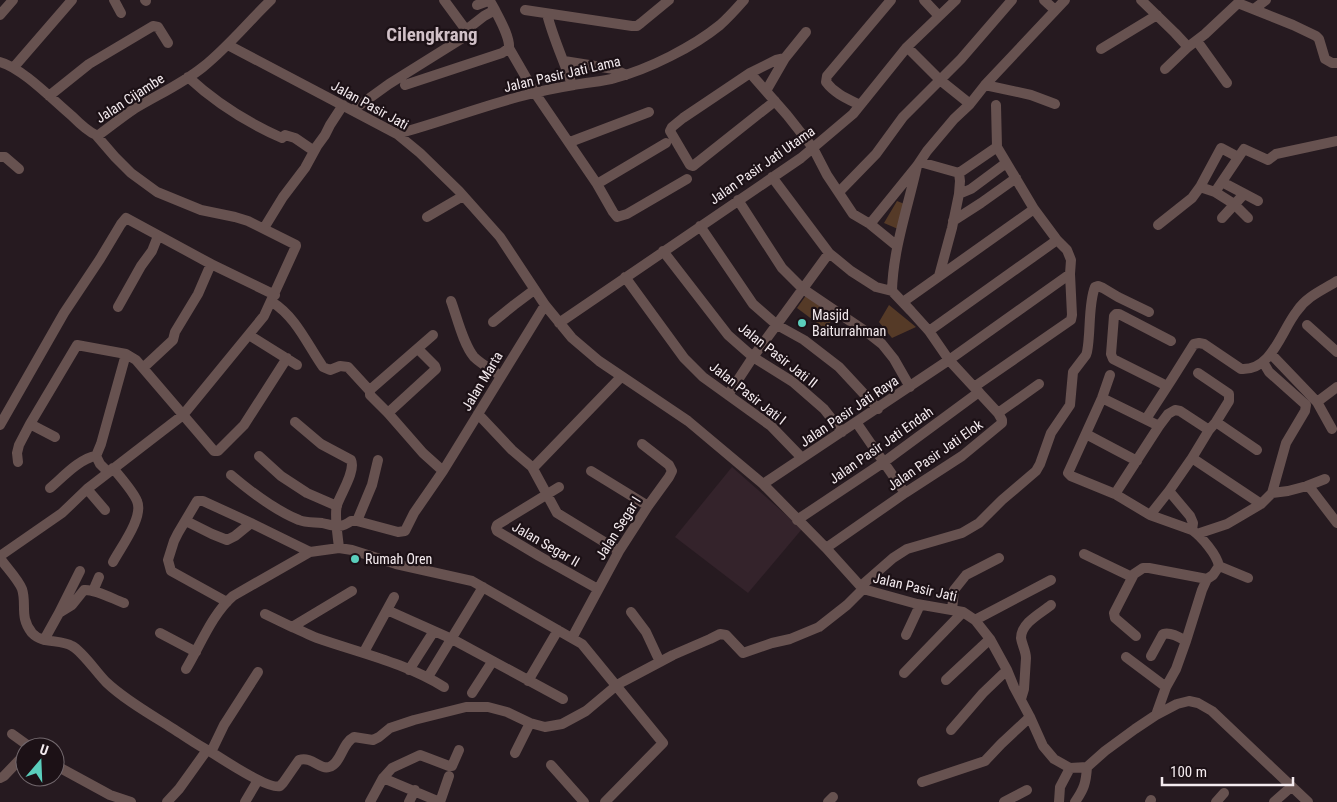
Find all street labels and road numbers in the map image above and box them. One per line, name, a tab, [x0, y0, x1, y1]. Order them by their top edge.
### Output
street label: Jalan Pasir Jati Lama	[502, 53, 622, 95]
street label: Jalan Cijambe	[93, 70, 168, 126]
street label: Jalan Pasir Jati	[329, 77, 411, 133]
street label: Jalan Pasir Jati Utama	[706, 123, 818, 207]
street label: Jalan Pasir Jati II	[735, 319, 821, 391]
street label: Jalan Marta	[458, 349, 506, 413]
street label: Jalan Pasir Jati I	[707, 358, 789, 428]
street label: Jalan Pasir Jati Raya	[797, 372, 901, 450]
street label: Jalan Pasir Jati Endah	[826, 403, 936, 487]
street label: Jalan Pasir Jati Elok	[884, 416, 986, 494]
street label: Jalan Segar I	[592, 493, 644, 563]
street label: Jalan Segar II	[509, 518, 583, 570]
street label: Jalan Pasir Jati	[871, 570, 959, 604]

